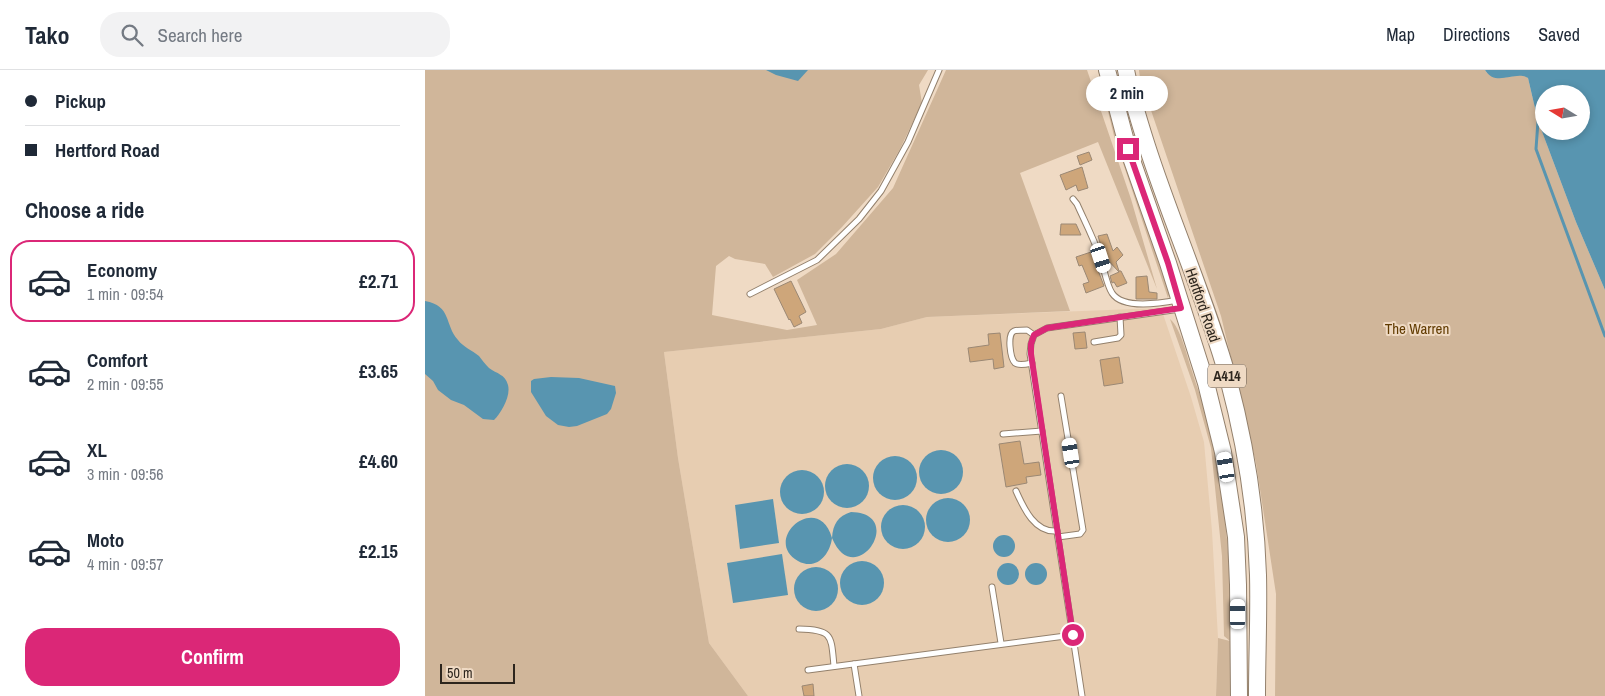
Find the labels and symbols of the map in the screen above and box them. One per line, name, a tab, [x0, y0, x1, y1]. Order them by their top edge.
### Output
callout: 2 min	[1087, 77, 1169, 112]
north arrow	[1535, 85, 1590, 140]
route end	[1117, 138, 1139, 160]
car	[1089, 241, 1112, 275]
street label: Hertford Road	[1180, 265, 1226, 345]
park label: The Warren	[1385, 318, 1449, 339]
road number: A414	[1208, 364, 1246, 388]
car	[1061, 437, 1080, 469]
car	[1216, 451, 1235, 483]
car	[1230, 599, 1245, 629]
route start	[1062, 624, 1084, 646]
scale bar	[440, 661, 515, 684]

